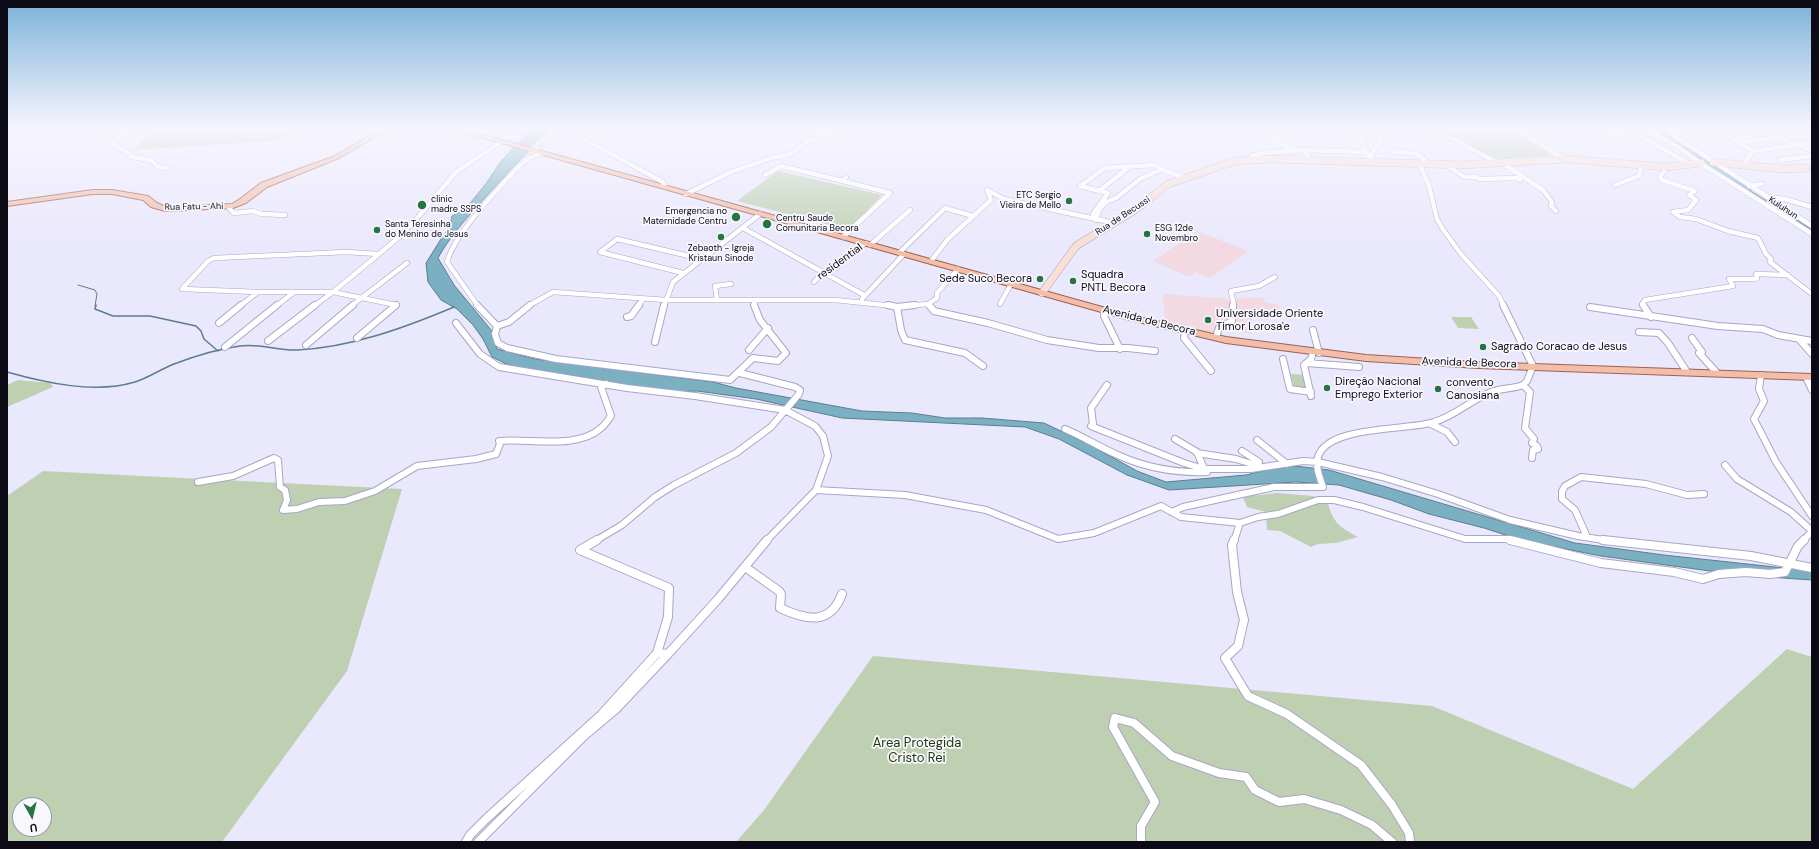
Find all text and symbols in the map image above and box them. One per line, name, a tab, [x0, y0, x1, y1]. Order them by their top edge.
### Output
place label: ETC Sergio Vieira de Mello	[1000, 191, 1061, 212]
street label: Rua de Becussi	[1094, 194, 1152, 238]
place label: clinic madre SSPS	[431, 195, 481, 216]
street label: Kuluhun	[1766, 195, 1800, 221]
marker: ETC Sergio Vieira de Mello	[1064, 196, 1074, 206]
marker: clinic madre SSPS	[416, 199, 428, 211]
street label: Rua Fatu - Ahi	[165, 201, 223, 213]
place label: Emergencia no Maternidade Centru	[643, 207, 727, 228]
marker: Emergencia no Maternidade Centru	[730, 211, 742, 223]
place label: Centru Saude Comunitaria Becora	[776, 214, 859, 235]
marker: Centru Saude Comunitaria Becora	[761, 218, 773, 230]
place label: Santa Teresinha do Menino de Jesus	[385, 220, 468, 241]
place label: ESG 12de Novembro	[1155, 224, 1198, 245]
marker: Santa Teresinha do Menino de Jesus	[372, 225, 382, 235]
marker: ESG 12de Novembro	[1142, 229, 1152, 239]
marker: Zebaoth - Igreja Kristaun Sinode	[716, 232, 726, 242]
street label: residential	[815, 241, 865, 283]
place label: Zebaoth - Igreja Kristaun Sinode	[688, 244, 754, 265]
place label: Squadra PNTL Becora	[1081, 268, 1146, 294]
place label: Sede Suco Becora	[939, 272, 1032, 286]
marker: Sede Suco Becora	[1035, 274, 1045, 284]
marker: Squadra PNTL Becora	[1068, 276, 1078, 286]
street label: Avenida de Becora	[1101, 303, 1197, 339]
place label: Universidade Oriente Timor Lorosa'e	[1216, 307, 1323, 333]
marker: Universidade Oriente Timor Lorosa'e	[1203, 315, 1213, 325]
place label: Sagrado Coracao de Jesus	[1491, 340, 1627, 354]
marker: Sagrado Coracao de Jesus	[1478, 342, 1488, 352]
street label: Avenida de Becora	[1421, 355, 1517, 371]
place label: Direção Nacional Emprego Exterior	[1335, 375, 1423, 401]
place label: convento Canosiana	[1446, 376, 1499, 402]
marker: Direção Nacional Emprego Exterior	[1322, 383, 1332, 393]
marker: convento Canosiana	[1433, 384, 1443, 394]
park label: Area Protegida Cristo Rei	[873, 736, 961, 767]
north arrow	[12, 797, 52, 837]
text: U	[29, 820, 38, 835]

